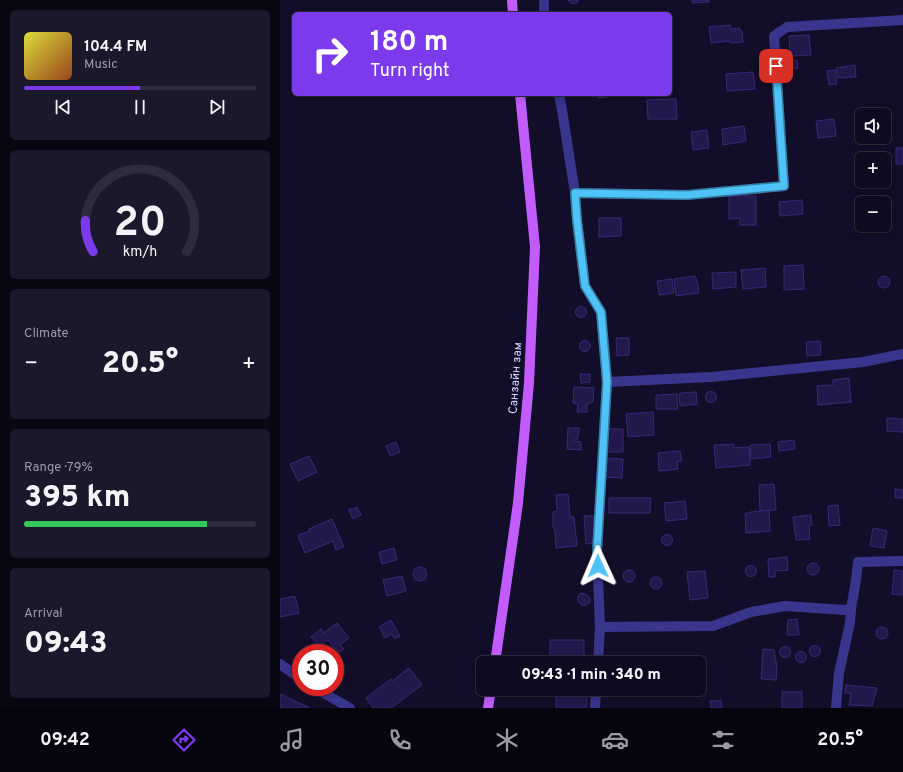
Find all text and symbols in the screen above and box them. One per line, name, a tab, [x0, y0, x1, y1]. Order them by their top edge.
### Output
text: 180 m	[370, 25, 448, 61]
icon: right	[304, 28, 356, 80]
text: 104.4 FM	[84, 38, 147, 57]
pin	[759, 49, 793, 83]
icon: arrive	[765, 55, 787, 77]
text: Music	[84, 57, 118, 73]
text: Turn right	[370, 60, 450, 83]
icon: previous	[52, 96, 74, 118]
icon: pause	[129, 96, 151, 118]
icon: next	[206, 96, 228, 118]
map controls	[855, 108, 891, 232]
button: sound	[855, 108, 891, 144]
button: +	[855, 152, 891, 188]
button: −	[855, 196, 891, 232]
text: 20	[114, 198, 166, 251]
text: km/h	[123, 243, 157, 261]
text: Climate	[24, 326, 69, 342]
street label: Санзайн зам	[505, 342, 526, 415]
text: 20.5°	[102, 346, 178, 383]
text: −	[24, 351, 38, 378]
text: +	[242, 351, 256, 378]
text: Range · 79%	[24, 460, 93, 476]
text: 395 km	[24, 480, 130, 517]
position arrow	[577, 545, 619, 587]
text: Arrival	[24, 606, 63, 622]
text: 09:43	[24, 626, 107, 663]
speed limit sign: 30	[292, 644, 344, 696]
text: 09:43 · 1 min · 340 m	[521, 666, 661, 685]
icon: directions	[170, 726, 198, 754]
icon: music	[278, 726, 306, 754]
icon: phone	[386, 726, 414, 754]
icon: climate	[493, 726, 521, 754]
icon: car	[601, 726, 629, 754]
icon: filters	[709, 726, 737, 754]
text: 09:42	[40, 729, 90, 752]
text: 20.5°	[817, 729, 863, 752]

